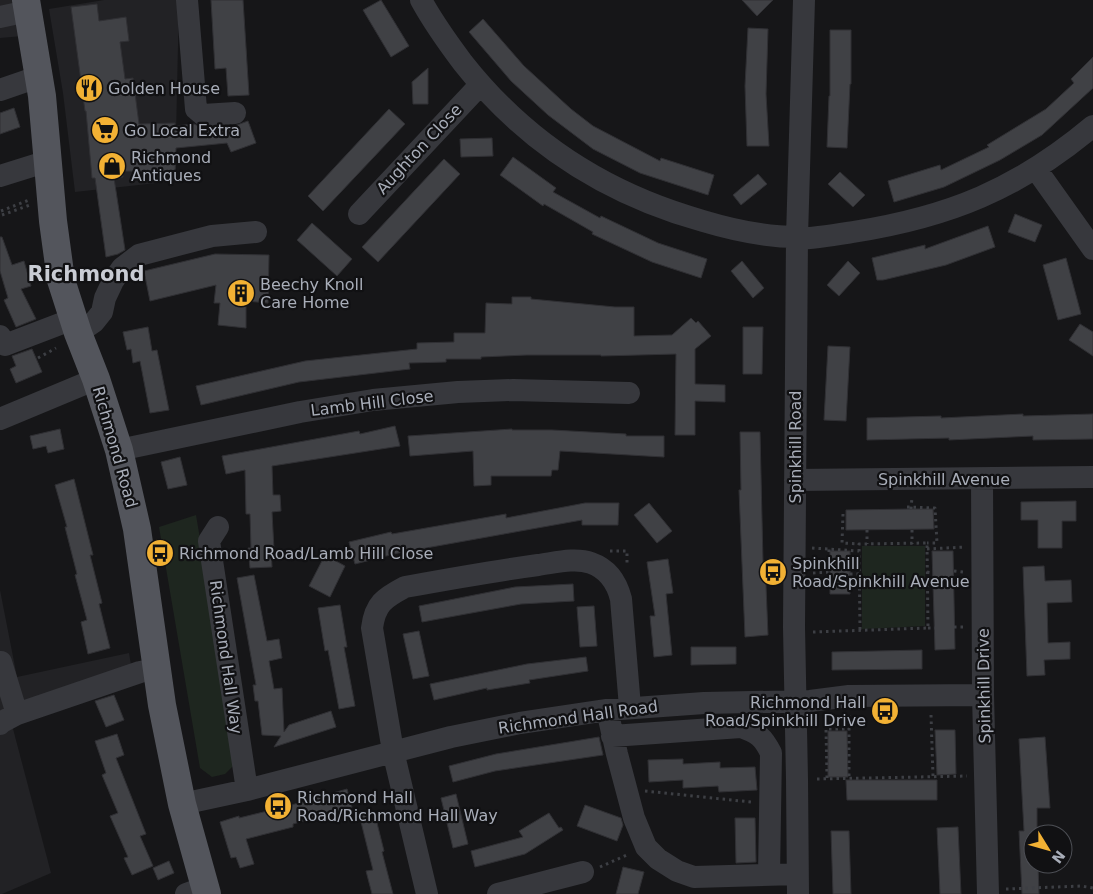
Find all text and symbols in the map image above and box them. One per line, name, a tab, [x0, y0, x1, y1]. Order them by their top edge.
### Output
restaurant icon: Golden House	[74, 73, 104, 103]
place label: Golden House	[108, 79, 220, 98]
street label: Aughton Close	[372, 100, 466, 198]
supermarket icon: Go Local Extra	[90, 115, 120, 145]
place label: Go Local Extra	[124, 121, 240, 140]
place label: Richmond Antiques	[131, 148, 211, 185]
shop icon: Richmond Antiques	[97, 151, 127, 181]
district label: Richmond	[27, 262, 145, 286]
place label: Beechy Knoll Care Home	[260, 275, 363, 312]
building icon: Beechy Knoll Care Home	[226, 278, 256, 308]
street label: Richmond Road	[89, 384, 141, 510]
street label: Lamb Hill Close	[310, 386, 434, 420]
street label: Spinkhill Road	[786, 391, 805, 503]
street label: Spinkhill Avenue	[878, 470, 1010, 489]
bus stop icon: Richmond Road/Lamb Hill Close	[145, 538, 175, 568]
place label: Richmond Road/Lamb Hill Close	[179, 544, 433, 563]
place label: Spinkhill Road/Spinkhill Avenue	[792, 554, 970, 591]
bus stop icon: Spinkhill Road/Spinkhill Avenue	[758, 557, 788, 587]
street label: Richmond Hall Way	[206, 579, 246, 735]
street label: Spinkhill Drive	[973, 628, 995, 744]
place label: Richmond Hall Road/Spinkhill Drive	[705, 693, 866, 730]
street label: Richmond Hall Road	[497, 696, 659, 738]
bus stop icon: Richmond Hall Road/Spinkhill Drive	[870, 696, 900, 726]
place label: Richmond Hall Road/Richmond Hall Way	[297, 788, 498, 825]
bus stop icon: Richmond Hall Road/Richmond Hall Way	[263, 791, 293, 821]
north arrow	[1023, 824, 1073, 874]
text: N	[1048, 847, 1068, 866]

